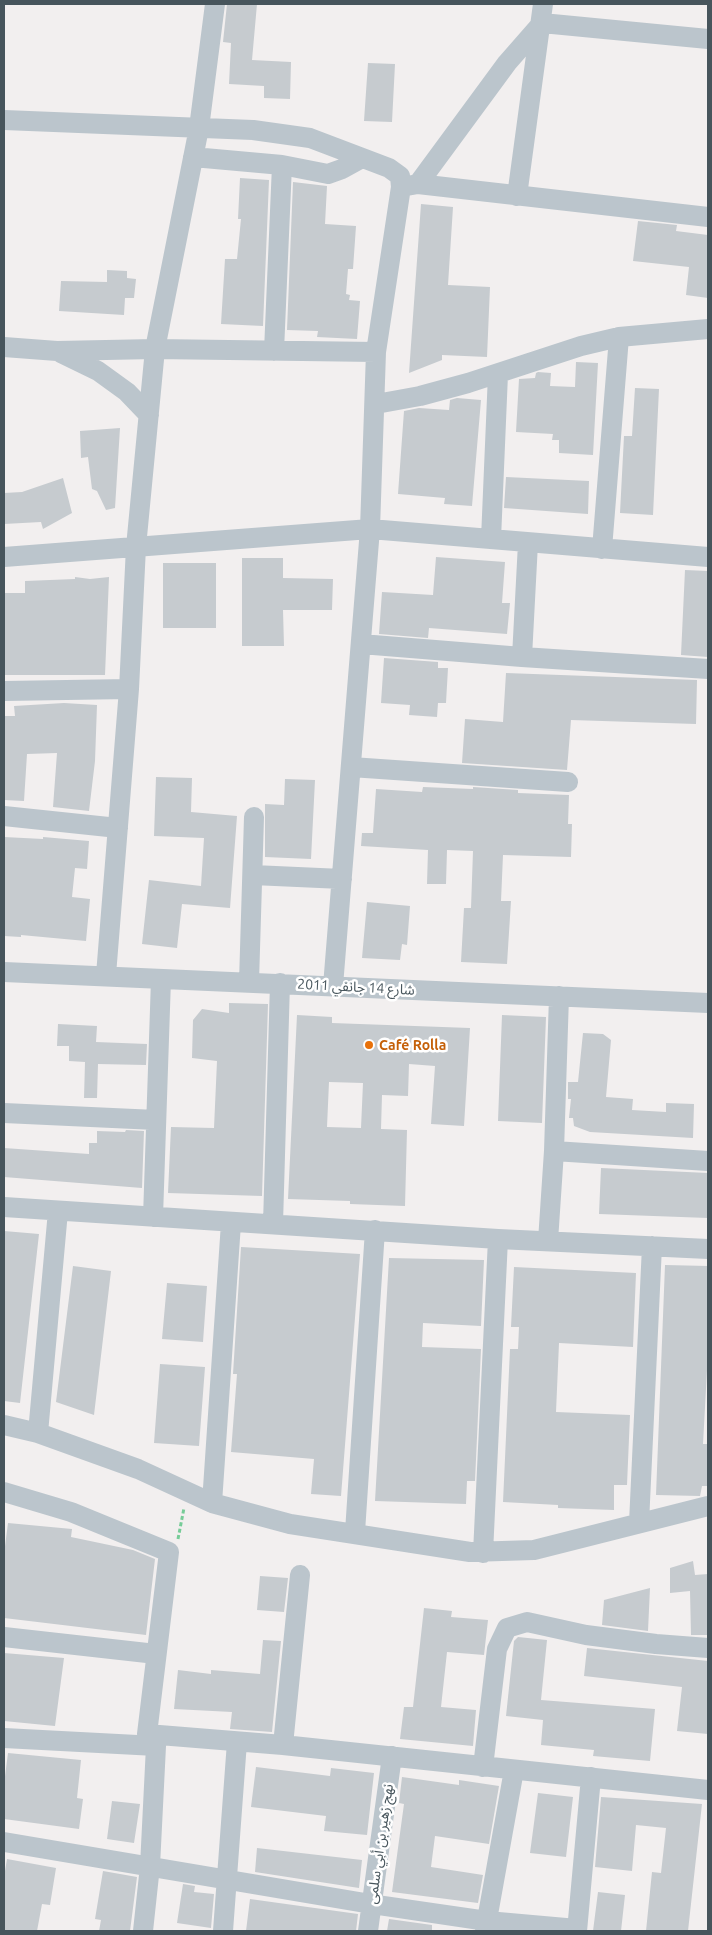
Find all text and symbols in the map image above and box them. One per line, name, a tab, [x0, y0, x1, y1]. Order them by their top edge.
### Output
street label: شارع 14 جانفي 2011	[297, 976, 415, 998]
place label: Café Rolla	[379, 1037, 446, 1053]
marker: Café Rolla	[363, 1039, 375, 1051]
street label: نهج زهير بن أبي سلمى	[363, 1783, 397, 1905]

